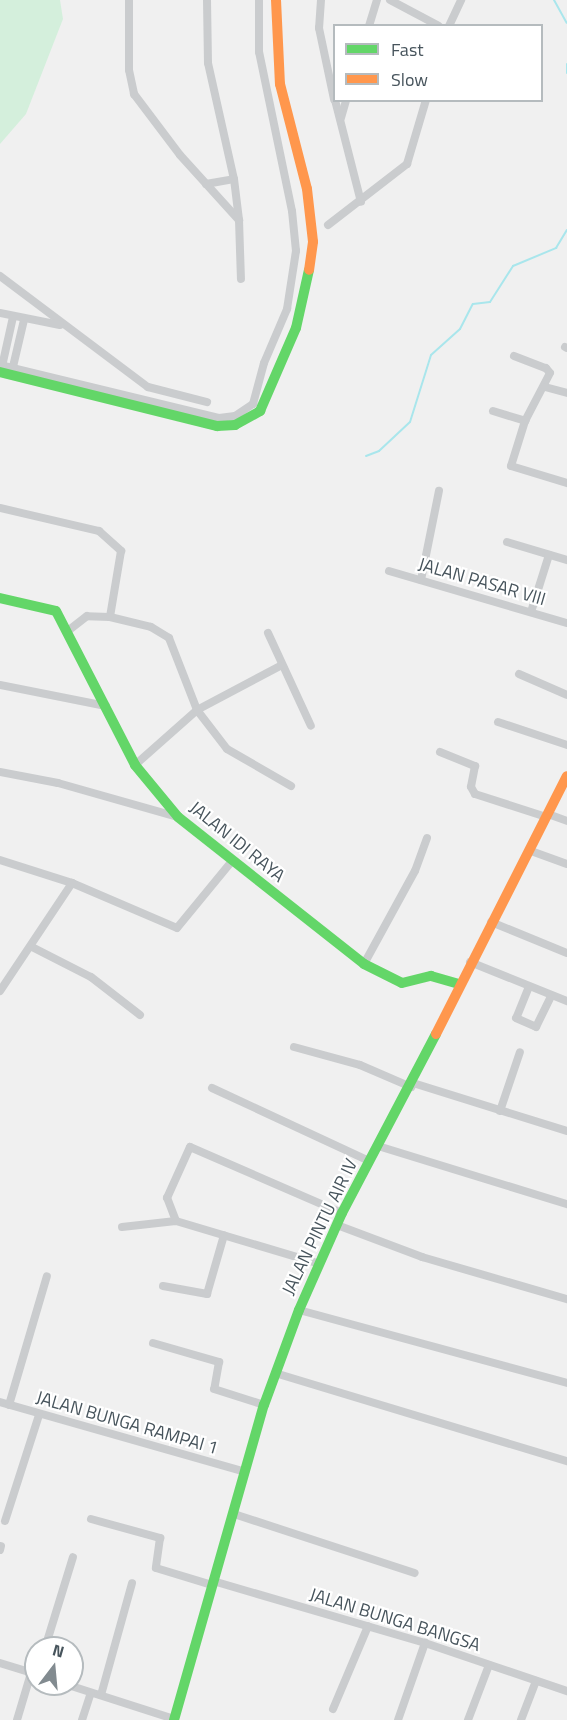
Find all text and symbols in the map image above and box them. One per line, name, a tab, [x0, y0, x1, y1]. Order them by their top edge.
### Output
legend	[333, 24, 543, 102]
text: Fast	[391, 36, 424, 63]
text: Slow	[391, 66, 428, 93]
street label: JALAN PASAR VIII	[416, 554, 548, 610]
street label: JALAN IDI RAYA	[185, 797, 289, 887]
street label: JALAN PINTU AIR IV	[278, 1155, 362, 1299]
street label: JALAN BUNGA RAMPAI 1	[34, 1387, 220, 1459]
street label: JALAN BUNGA BANGSA	[307, 1584, 483, 1656]
north arrow	[24, 1636, 84, 1696]
text: N	[50, 1638, 67, 1664]

